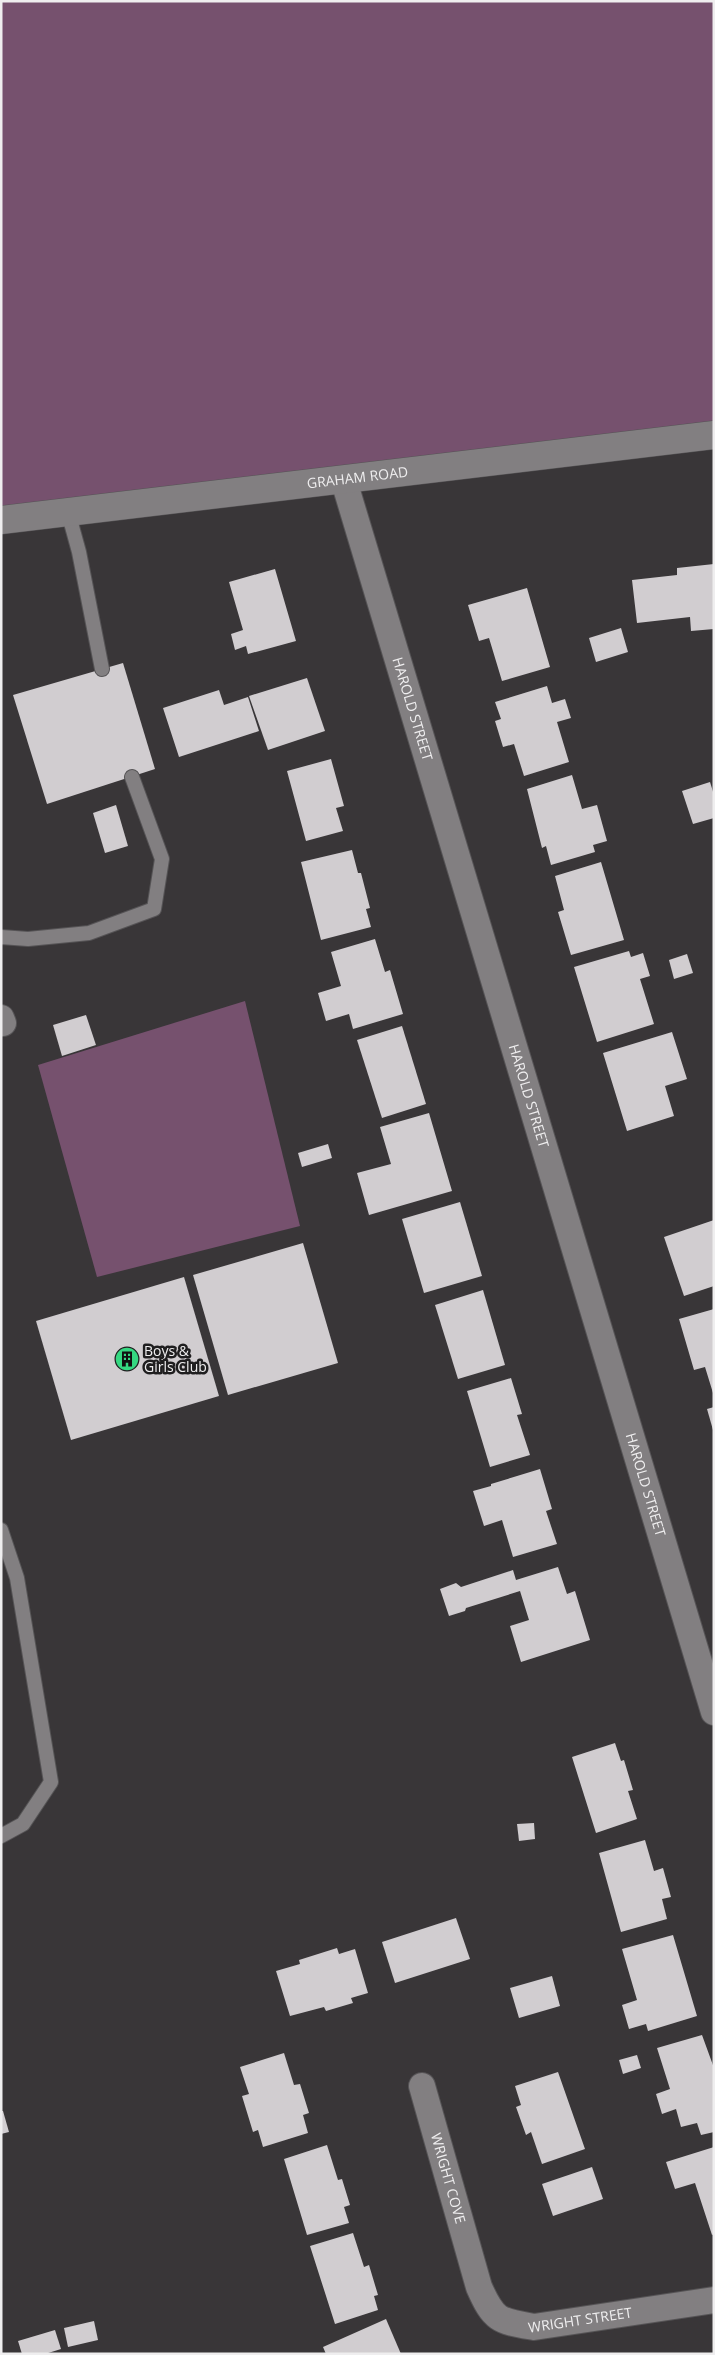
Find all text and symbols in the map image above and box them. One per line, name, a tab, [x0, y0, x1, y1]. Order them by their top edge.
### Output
street label: GRAHAM ROAD	[306, 462, 409, 492]
street label: HAROLD STREET	[388, 655, 438, 763]
street label: HAROLD STREET	[505, 1042, 554, 1150]
place label: Boys & Girls Club	[144, 1341, 207, 1376]
building icon: Boys & Girls Club	[114, 1346, 140, 1372]
street label: HAROLD STREET	[622, 1430, 671, 1539]
street label: WRIGHT COVE	[427, 2131, 471, 2226]
street label: WRIGHT STREET	[527, 2302, 634, 2337]

